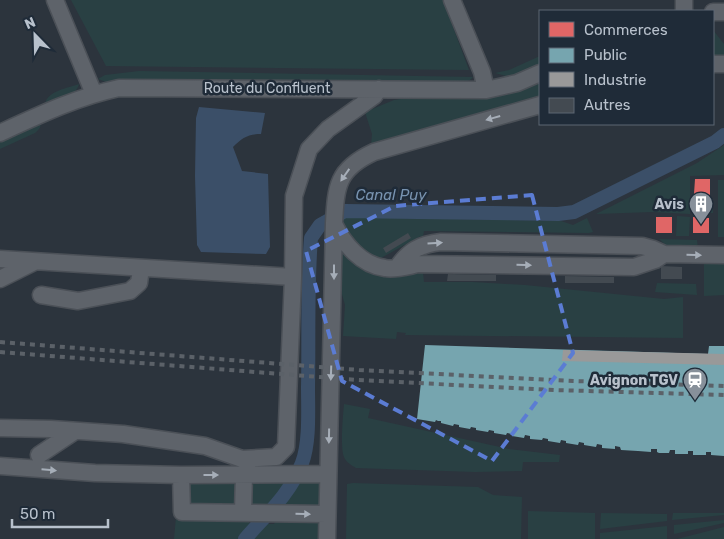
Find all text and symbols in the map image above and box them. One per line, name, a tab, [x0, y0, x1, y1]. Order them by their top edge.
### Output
north arrow	[10, 10, 60, 60]
legend	[539, 10, 714, 125]
text: N	[22, 14, 38, 33]
text: Commerces	[584, 21, 668, 39]
text: Public	[584, 46, 627, 64]
text: Industrie	[584, 71, 646, 89]
street label: Route du Confluent	[204, 80, 331, 97]
text: Autres	[584, 96, 631, 114]
one-way arrow	[486, 115, 501, 123]
one-way arrow	[340, 168, 349, 182]
water label: Canal Puy	[355, 186, 427, 204]
building icon: Avis	[688, 191, 714, 225]
place label: Avis	[654, 196, 684, 213]
one-way arrow	[428, 239, 444, 247]
one-way arrow	[686, 251, 702, 259]
one-way arrow	[516, 262, 532, 270]
one-way arrow	[330, 264, 338, 280]
one-way arrow	[326, 365, 334, 381]
station icon: Avignon TGV	[682, 367, 708, 401]
place label: Avignon TGV	[590, 372, 678, 389]
one-way arrow	[325, 429, 333, 445]
one-way arrow	[41, 466, 57, 474]
one-way arrow	[203, 470, 219, 478]
scale bar	[12, 496, 109, 528]
text: 50 m	[20, 505, 55, 523]
one-way arrow	[295, 510, 311, 518]

